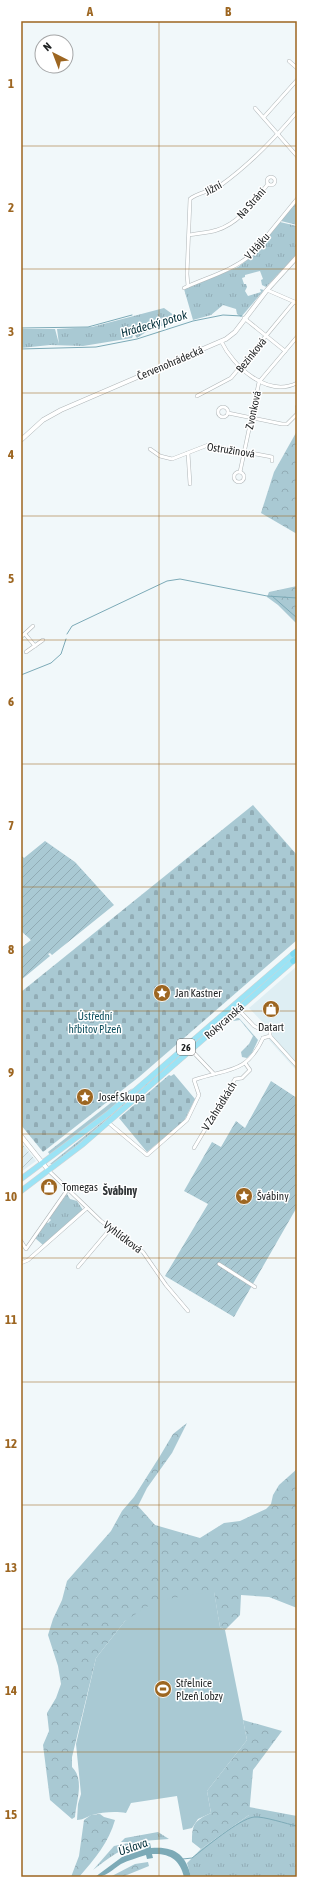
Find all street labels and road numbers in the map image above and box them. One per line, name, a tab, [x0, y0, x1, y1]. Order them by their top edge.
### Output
street label: Jižní	[202, 178, 224, 197]
street label: Na Stráni	[234, 185, 268, 221]
street label: V Hájku	[242, 230, 272, 262]
street label: Bezinková	[233, 335, 269, 375]
street label: Červenohrádecká	[135, 344, 205, 382]
street label: Zvonková	[243, 390, 263, 430]
street label: Ostružinová	[206, 440, 256, 460]
street label: Rokycanská	[202, 1001, 246, 1041]
road number: 26	[177, 1039, 195, 1055]
street label: V Zahrádkách	[199, 1079, 239, 1133]
street label: Vyhlídková	[101, 1219, 145, 1255]

